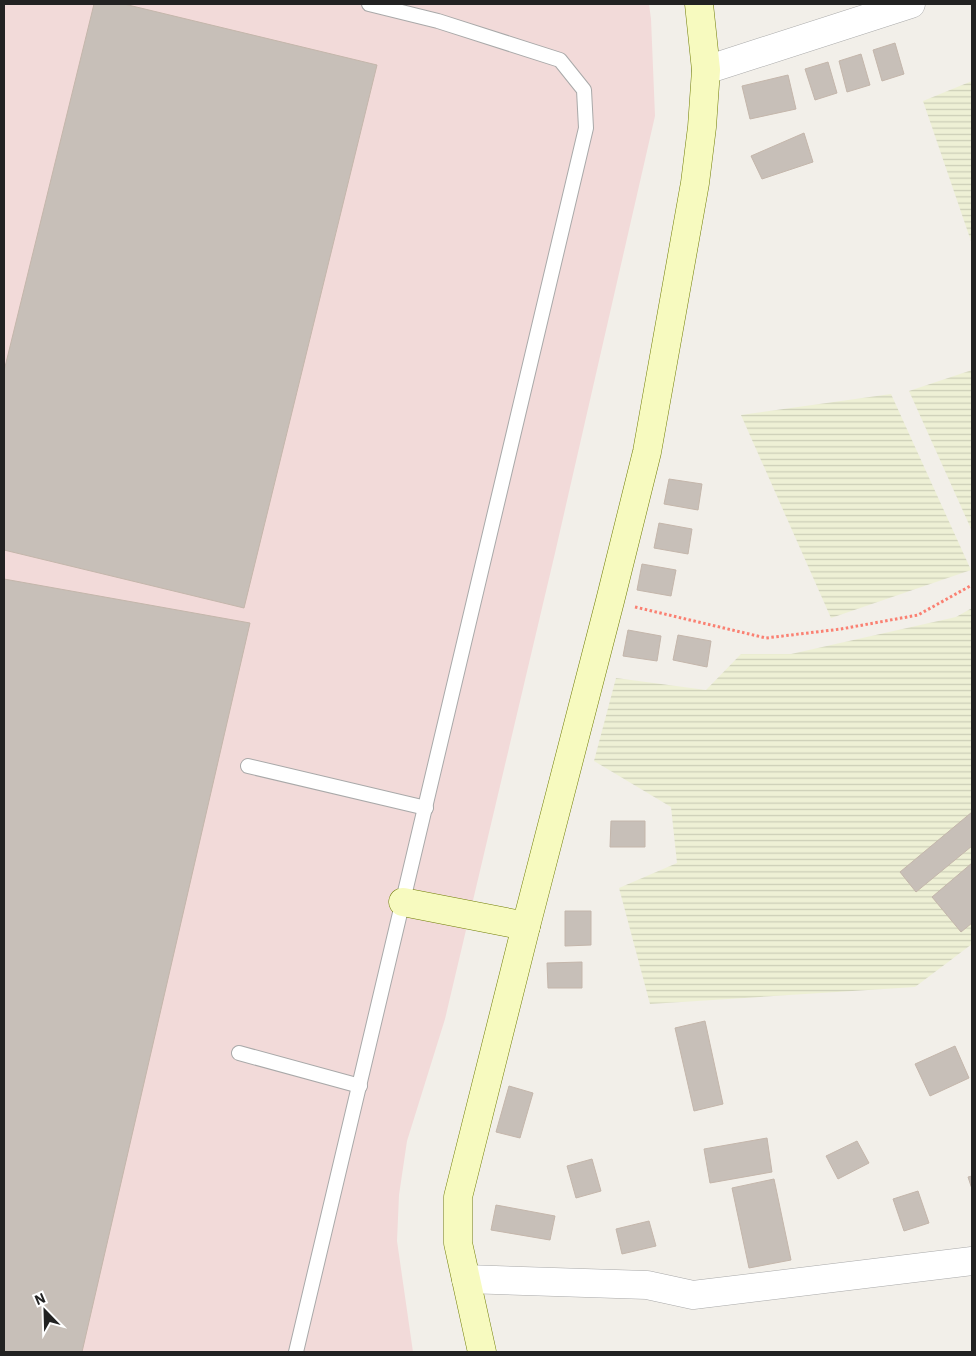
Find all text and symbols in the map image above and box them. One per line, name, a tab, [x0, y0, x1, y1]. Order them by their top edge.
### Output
north arrow	[20, 1286, 70, 1336]
text: N	[32, 1289, 48, 1309]

